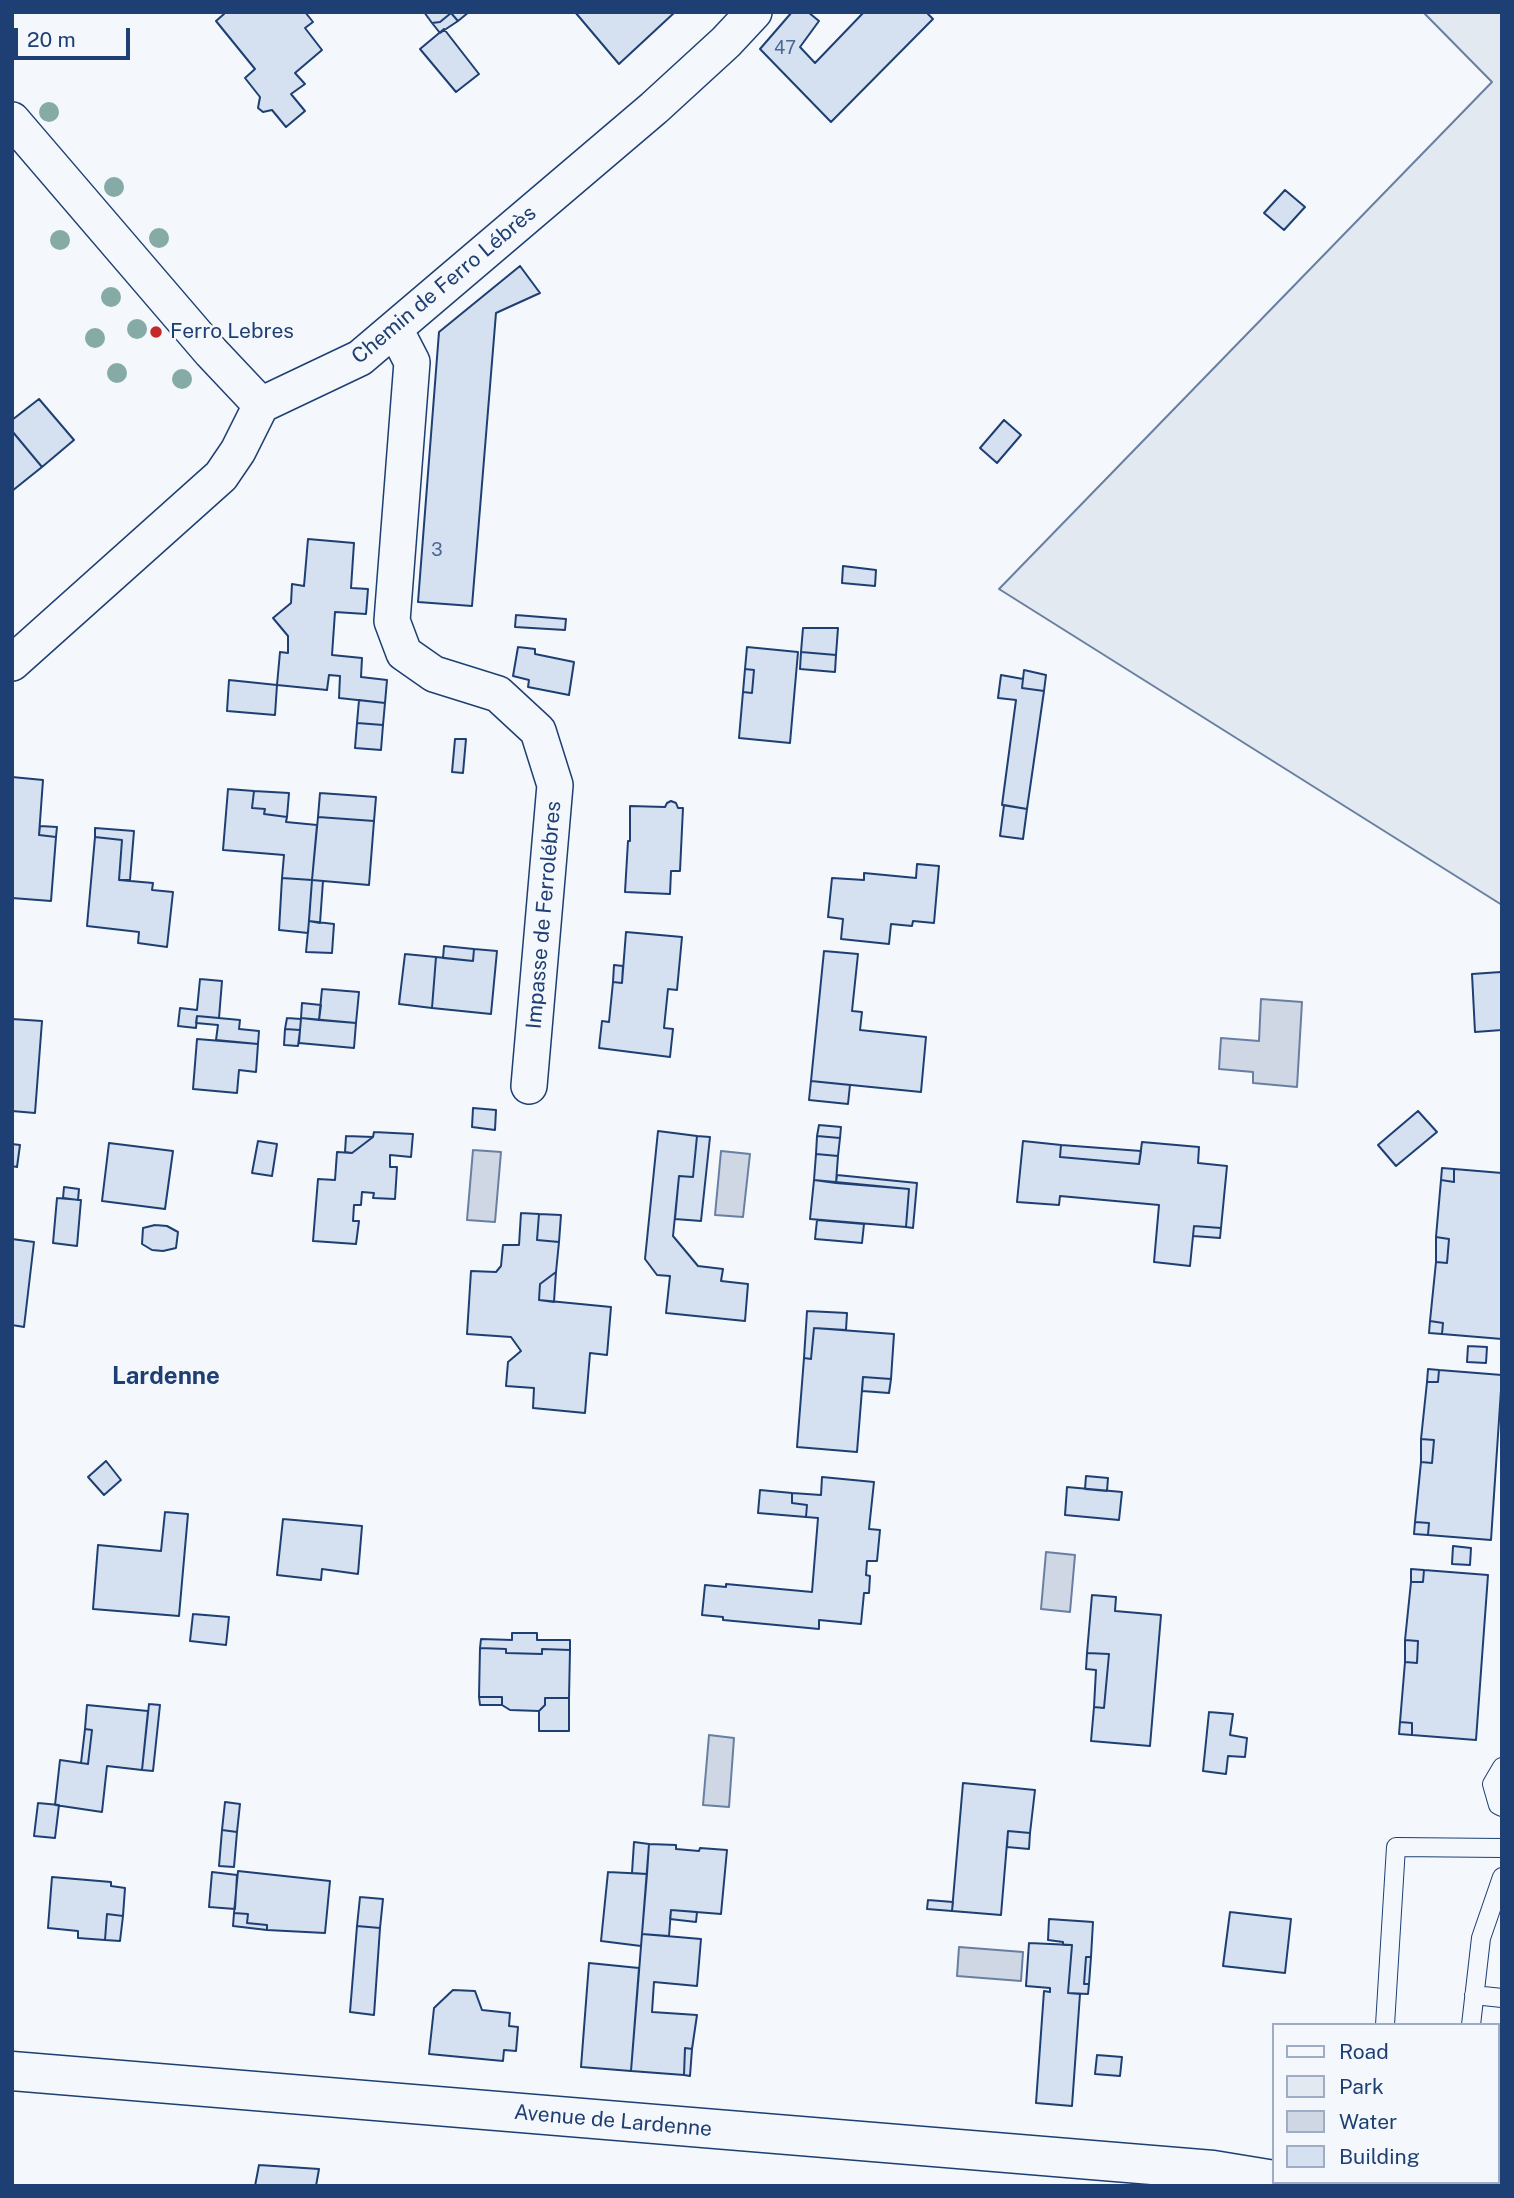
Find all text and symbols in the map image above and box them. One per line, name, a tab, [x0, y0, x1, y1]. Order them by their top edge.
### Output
scale bar	[18, 14, 133, 58]
text: 20 m	[27, 27, 76, 52]
house number: 47	[774, 37, 796, 59]
street label: Chemin de Ferro Lébrès	[347, 201, 541, 369]
place label: Ferro Lebres	[170, 319, 294, 345]
marker: Ferro Lebres	[148, 324, 164, 340]
house number: 3	[431, 539, 443, 561]
street label: Impasse de Ferrolébres	[521, 800, 567, 1030]
district label: Lardenne	[112, 1363, 220, 1391]
legend	[1272, 2023, 1500, 2184]
text: Road	[1339, 2039, 1389, 2064]
text: Park	[1339, 2074, 1384, 2099]
street label: Avenue de Lardenne	[513, 2100, 713, 2142]
text: Water	[1339, 2109, 1397, 2134]
text: Building	[1339, 2144, 1420, 2169]

